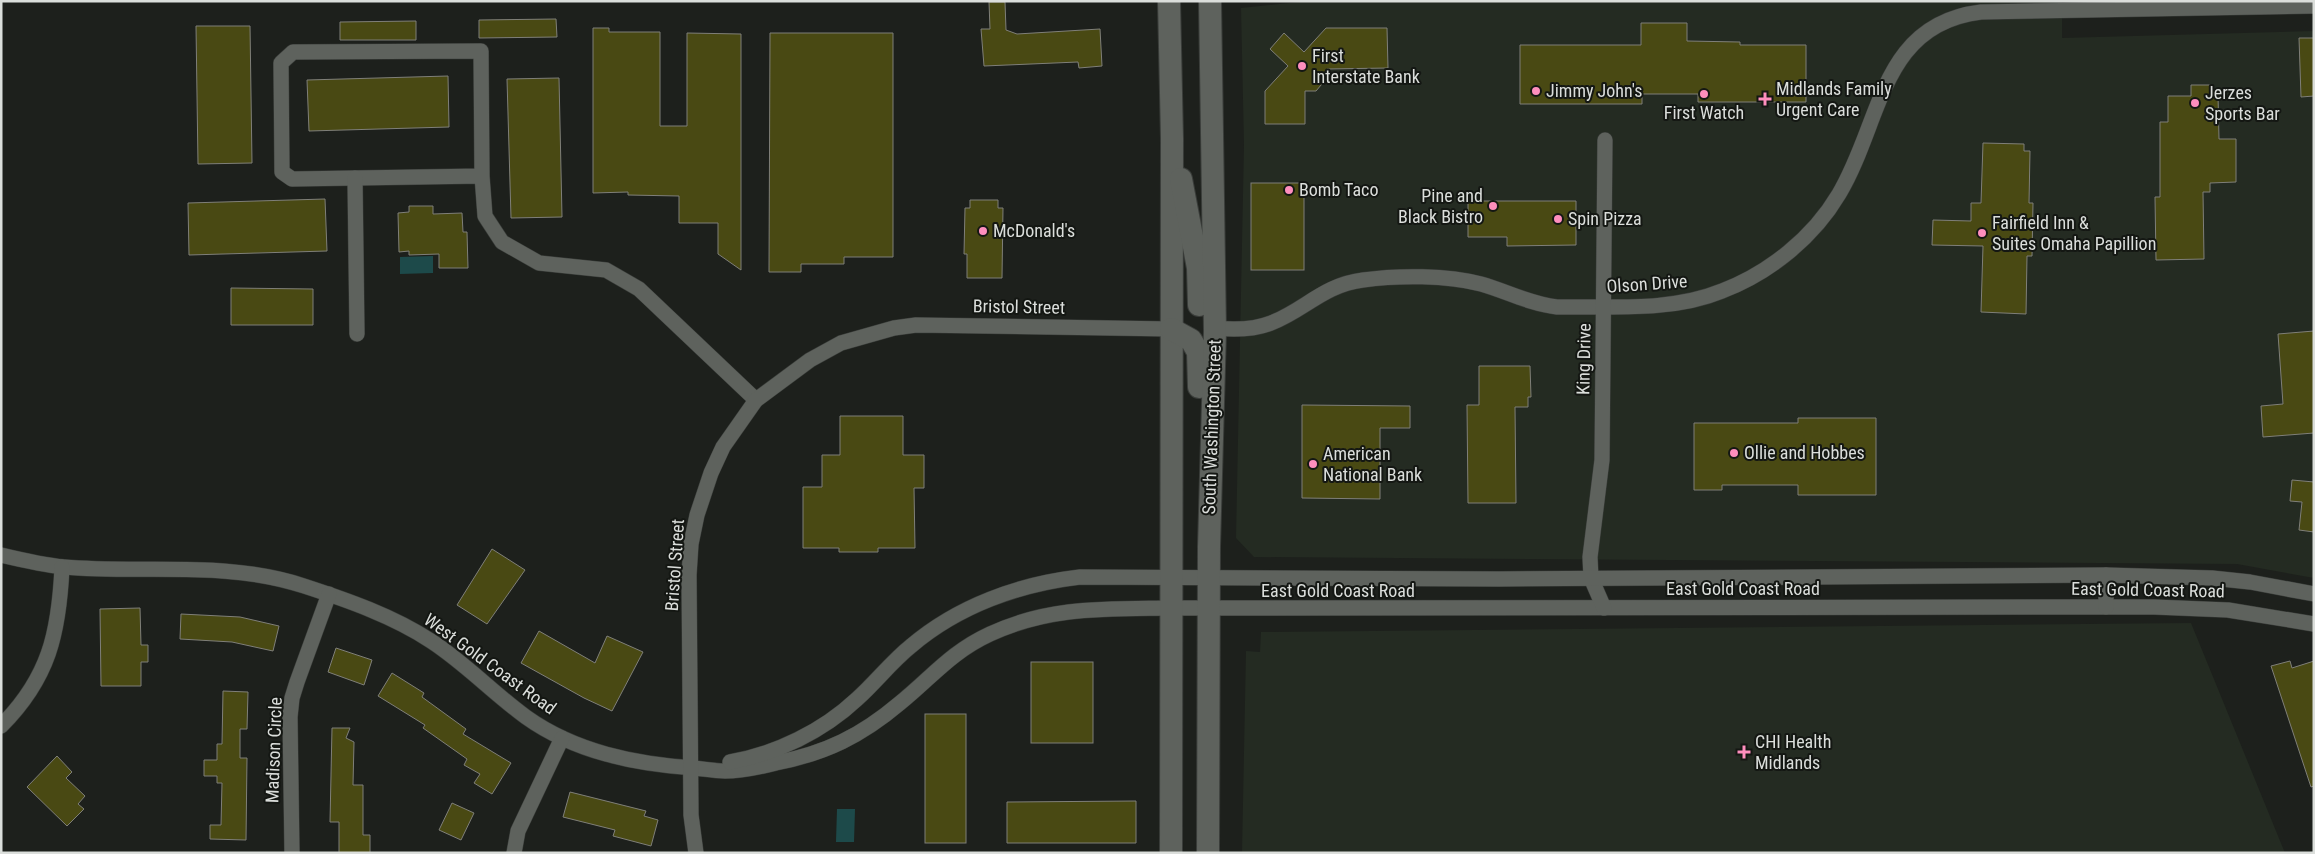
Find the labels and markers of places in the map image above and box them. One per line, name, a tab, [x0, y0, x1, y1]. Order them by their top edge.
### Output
place label: First Interstate Bank	[1312, 45, 1420, 87]
marker: First Interstate Bank	[1296, 60, 1308, 72]
place label: Midlands Family Urgent Care	[1776, 78, 1892, 120]
place label: Jimmy John's	[1546, 80, 1642, 101]
place label: Jerzes Sports Bar	[2205, 82, 2280, 124]
marker: Jimmy John's	[1530, 85, 1542, 97]
marker: First Watch	[1698, 88, 1710, 100]
marker: Midlands Family Urgent Care	[1758, 92, 1772, 106]
marker: Jerzes Sports Bar	[2189, 97, 2201, 109]
place label: First Watch	[1664, 102, 1744, 123]
place label: Bomb Taco	[1299, 179, 1378, 200]
marker: Bomb Taco	[1283, 184, 1295, 196]
place label: Pine and Black Bistro	[1398, 185, 1483, 227]
marker: Pine and Black Bistro	[1487, 200, 1499, 212]
place label: Spin Pizza	[1568, 208, 1642, 229]
place label: Fairfield Inn & Suites Omaha Papillion	[1992, 212, 2156, 254]
marker: Spin Pizza	[1552, 213, 1564, 225]
place label: McDonald's	[993, 220, 1075, 241]
marker: McDonald's	[977, 225, 989, 237]
marker: Fairfield Inn & Suites Omaha Papillion	[1976, 227, 1988, 239]
place label: Ollie and Hobbes	[1744, 442, 1865, 463]
place label: American National Bank	[1323, 443, 1422, 485]
marker: Ollie and Hobbes	[1728, 447, 1740, 459]
marker: American National Bank	[1307, 458, 1319, 470]
place label: CHI Health Midlands	[1755, 731, 1831, 773]
marker: CHI Health Midlands	[1737, 745, 1751, 759]

